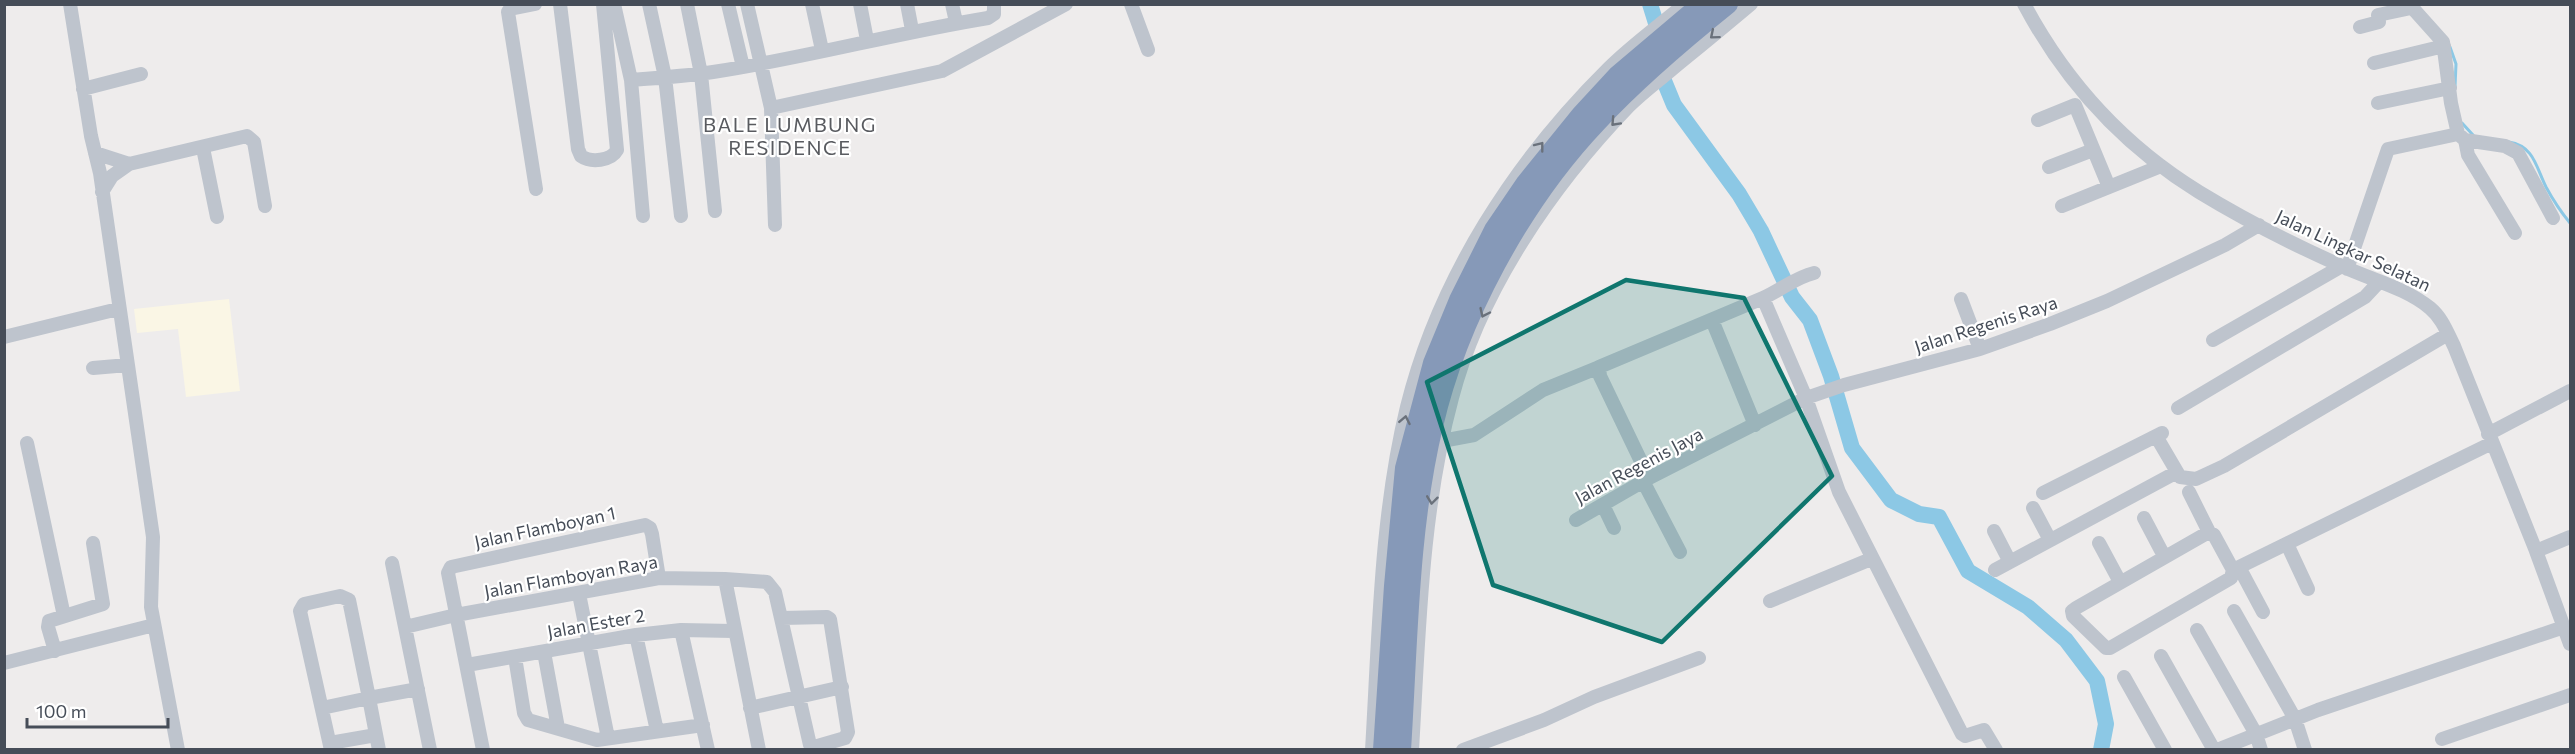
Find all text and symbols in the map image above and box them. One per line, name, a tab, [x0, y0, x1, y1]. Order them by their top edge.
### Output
one-way arrow	[1710, 28, 1721, 39]
district label: BALE LUMBUNG RESIDENCE	[703, 112, 877, 159]
one-way arrow	[1611, 115, 1622, 125]
one-way arrow	[1533, 142, 1544, 153]
street label: Jalan Lingkar Selatan	[2272, 205, 2434, 296]
street label: Jalan Regenis Raya	[1912, 291, 2060, 358]
one-way arrow	[1480, 307, 1492, 318]
one-way arrow	[1398, 415, 1411, 425]
street label: Jalan Regenis Jaya	[1571, 422, 1706, 508]
one-way arrow	[1426, 496, 1439, 505]
street label: Jalan Flamboyan 1	[472, 501, 617, 553]
street label: Jalan Flamboyan Raya	[482, 550, 659, 602]
street label: Jalan Ester 2	[545, 604, 646, 642]
scale bar	[27, 691, 168, 729]
text: 100 m	[36, 700, 86, 722]

